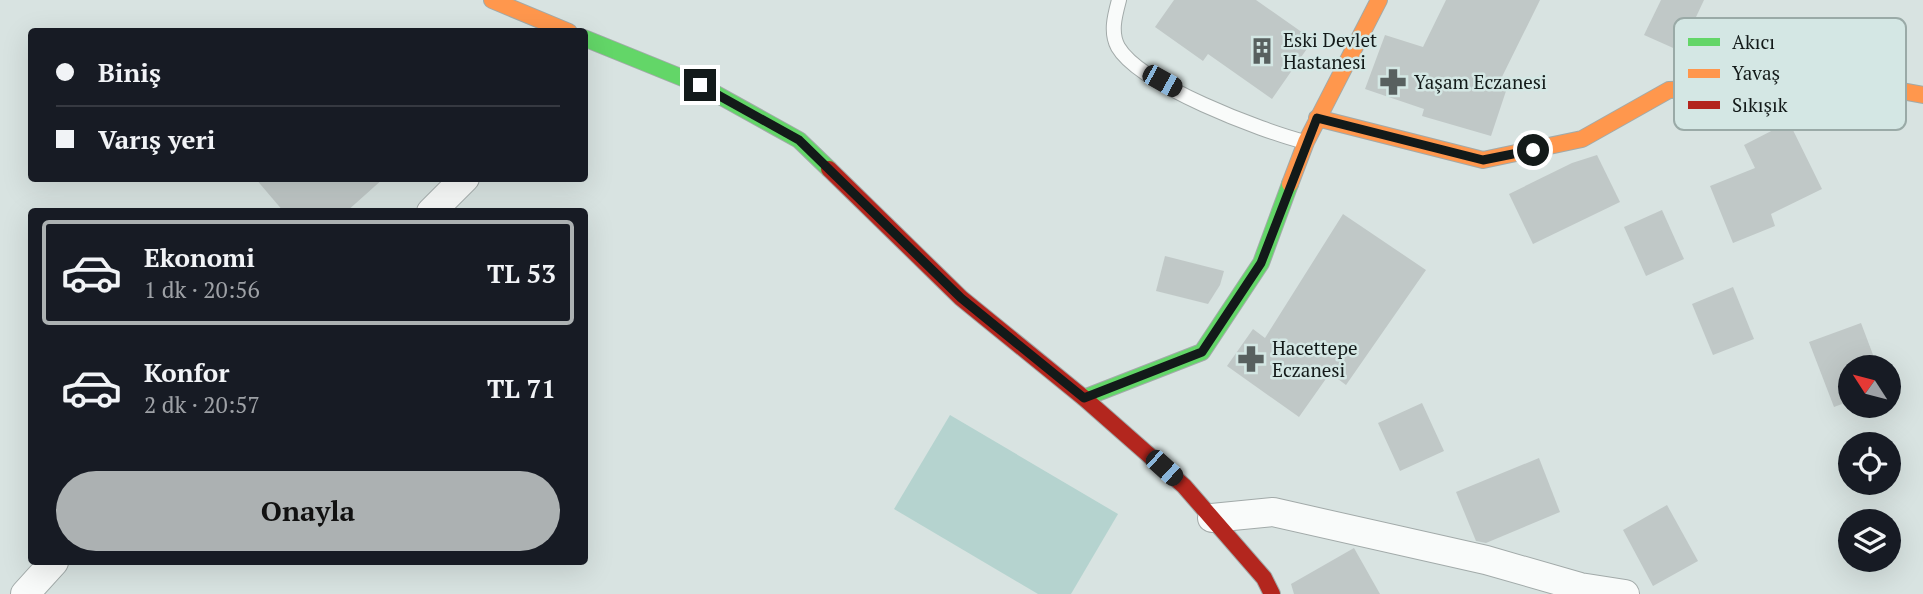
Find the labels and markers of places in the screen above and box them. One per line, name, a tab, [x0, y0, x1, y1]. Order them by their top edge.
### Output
place label: Eski Devlet Hastanesi	[1283, 27, 1377, 74]
building icon: Eski Devlet Hastanesi	[1247, 36, 1277, 66]
pharmacy icon: Yaşam Eczanesi	[1378, 67, 1408, 97]
place label: Yaşam Eczanesi	[1414, 69, 1547, 94]
place label: Hacettepe Eczanesi	[1272, 335, 1357, 382]
pharmacy icon: Hacettepe Eczanesi	[1236, 344, 1266, 374]

